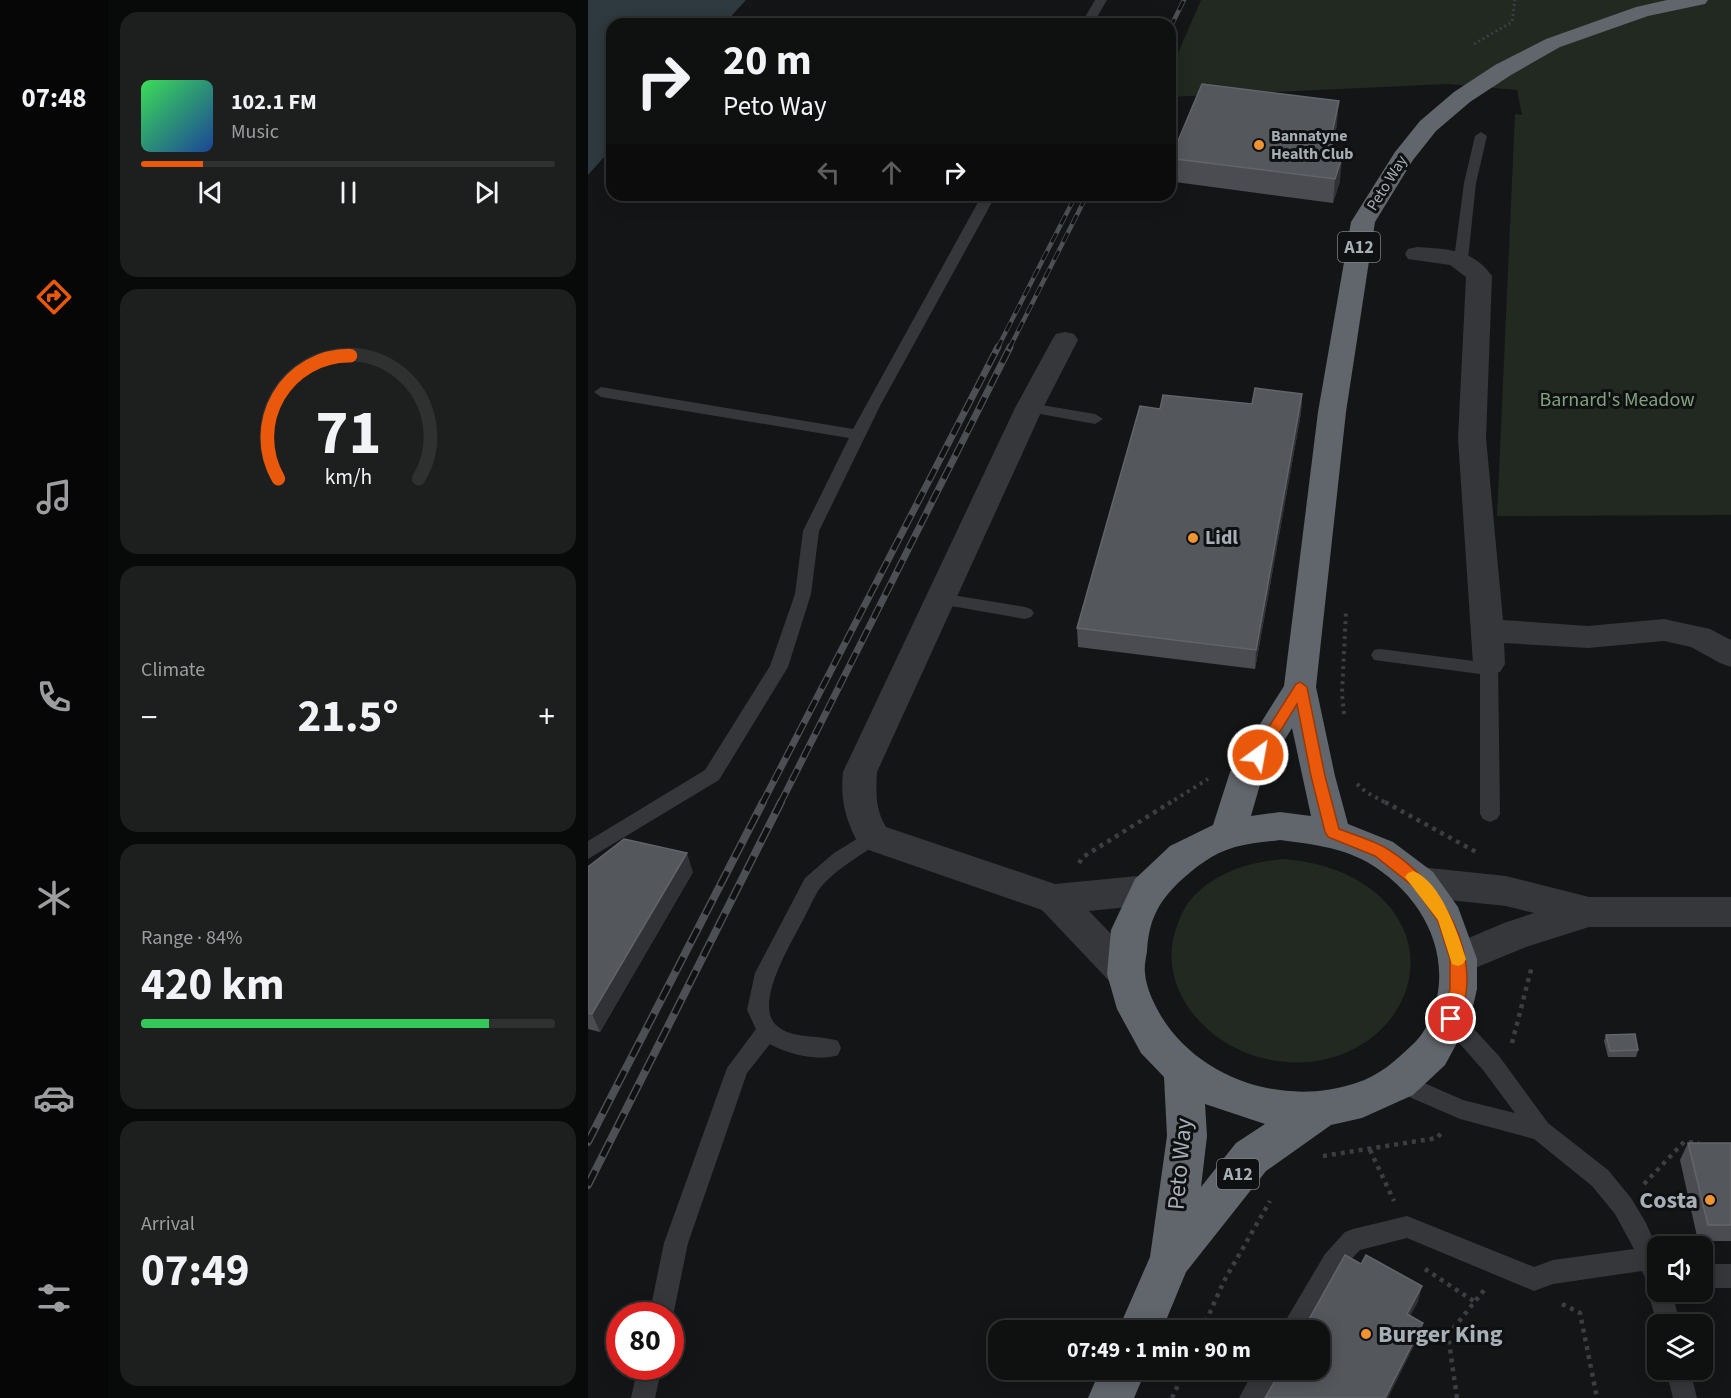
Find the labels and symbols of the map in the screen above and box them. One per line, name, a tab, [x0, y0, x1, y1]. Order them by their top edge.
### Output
place label: Bannatyne Health Club	[1271, 125, 1354, 165]
marker: Bannatyne Health Club	[1252, 138, 1266, 152]
street label: Peto Way	[1361, 151, 1413, 215]
road number: A12	[1338, 232, 1380, 262]
park label: Barnard's Meadow	[1539, 386, 1695, 414]
place label: Lidl	[1205, 524, 1238, 552]
marker: Lidl	[1186, 531, 1200, 545]
position arrow	[1226, 723, 1290, 787]
pin	[1425, 993, 1476, 1044]
street label: Peto Way	[1159, 1117, 1201, 1211]
road number: A12	[1217, 1159, 1259, 1189]
place label: Costa	[1639, 1183, 1698, 1218]
marker: Costa	[1703, 1193, 1717, 1207]
speed limit sign: 80	[606, 1302, 684, 1380]
place label: Burger King	[1378, 1317, 1503, 1352]
marker: Burger King	[1359, 1327, 1373, 1341]

